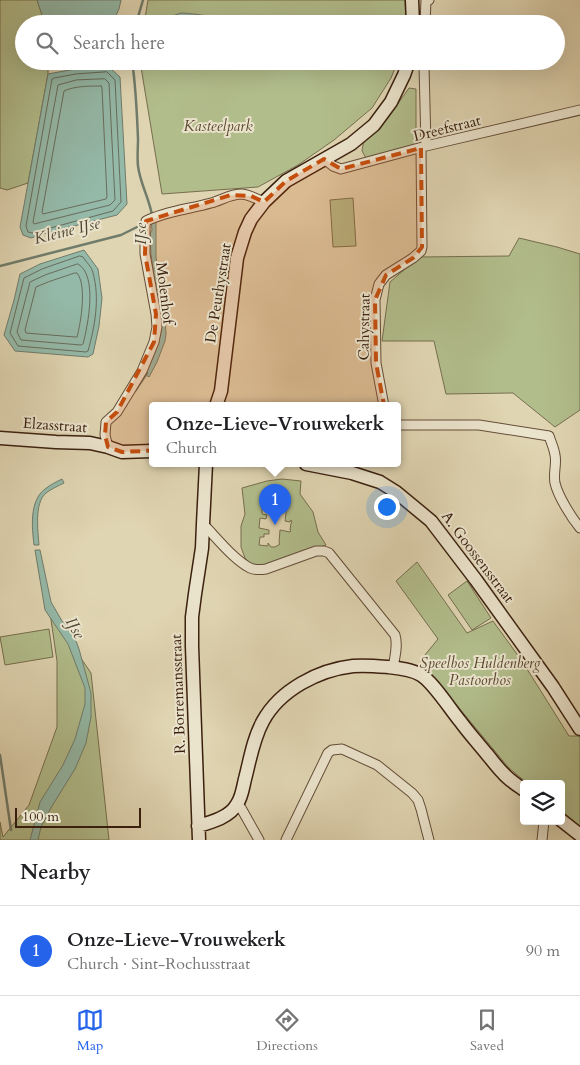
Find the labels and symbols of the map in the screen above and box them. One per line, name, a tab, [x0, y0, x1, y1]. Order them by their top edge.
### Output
street label: Dreefstraat	[411, 110, 483, 146]
park label: Kasteelpark	[183, 116, 253, 136]
water label: Kleine IJse	[32, 212, 103, 250]
water label: IJse	[130, 222, 152, 245]
street label: De Peuthystraat	[200, 241, 236, 344]
street label: Molenhof	[151, 261, 179, 328]
street label: Cahystraat	[353, 293, 375, 361]
street label: Elzasstraat	[22, 413, 88, 437]
pin: 1	[259, 484, 291, 525]
your location	[374, 494, 400, 520]
street label: A. Goossensstraat	[437, 507, 519, 607]
water label: IJse	[60, 613, 90, 644]
street label: R. Borremansstraat	[166, 633, 190, 754]
park label: Speelbos Huldenberg Pastoorbos	[419, 653, 541, 690]
scale bar	[15, 805, 141, 828]

